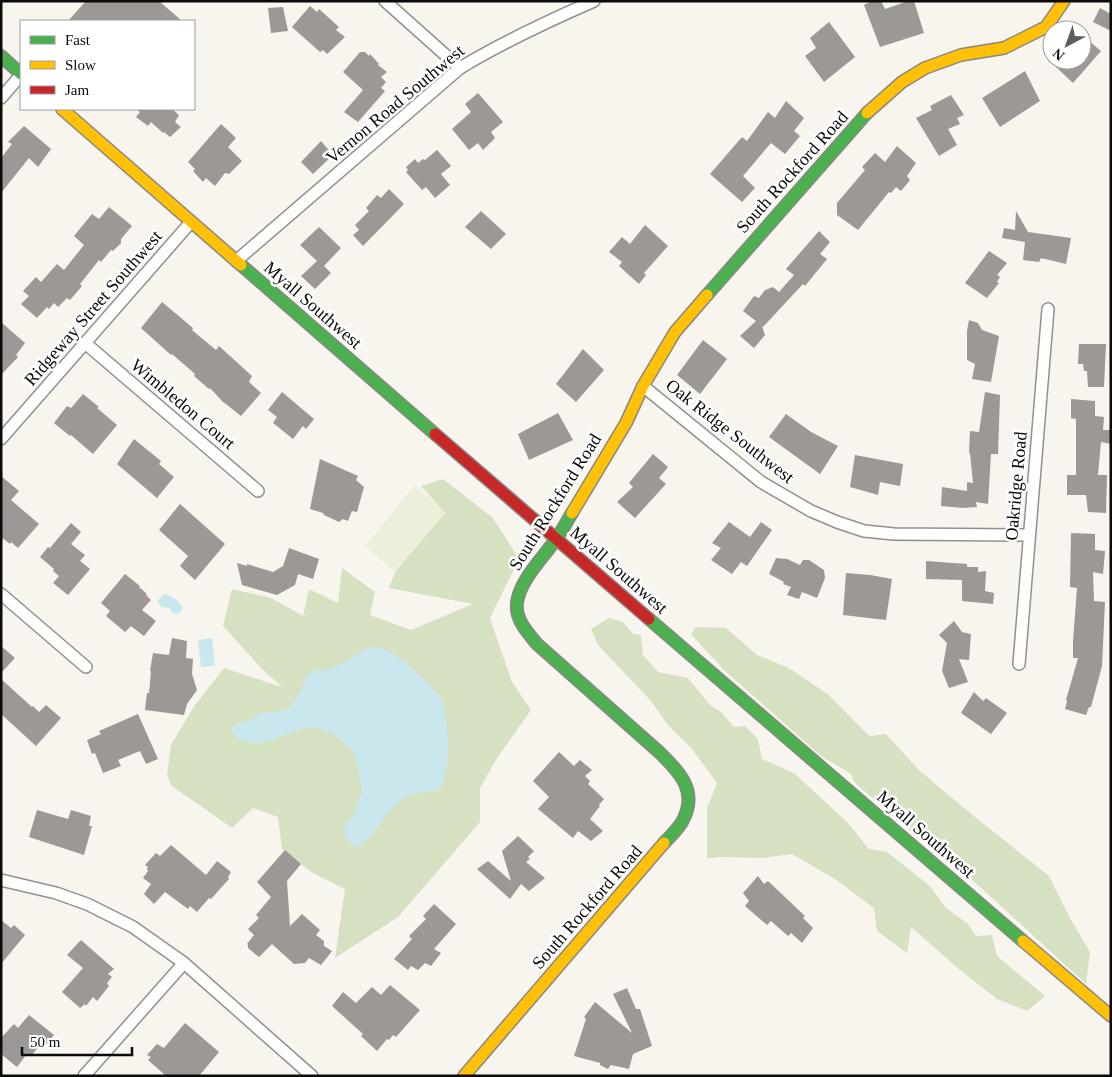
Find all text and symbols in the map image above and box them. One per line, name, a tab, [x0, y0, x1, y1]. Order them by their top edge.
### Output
legend	[20, 20, 195, 110]
north arrow	[1042, 20, 1092, 70]
text: Fast	[65, 32, 91, 48]
street label: Vernon Road Southwest	[322, 40, 468, 168]
text: N	[1050, 45, 1068, 63]
text: Slow	[65, 57, 96, 73]
text: Jam	[65, 82, 89, 98]
street label: South Rockford Road	[732, 107, 852, 237]
street label: Ridgeway Street Southwest	[20, 226, 166, 390]
street label: Myall Southwest	[260, 257, 366, 353]
street label: Wimbledon Court	[127, 355, 239, 453]
street label: Oak Ridge Southwest	[662, 375, 798, 487]
street label: South Rockford Road	[505, 430, 605, 574]
street label: Oakridge Road	[1001, 431, 1031, 541]
street label: Myall Southwest	[566, 522, 672, 618]
street label: Myall Southwest	[873, 786, 979, 882]
street label: South Rockford Road	[528, 841, 646, 973]
scale bar	[22, 1024, 132, 1056]
text: 50 m	[30, 1034, 61, 1050]

